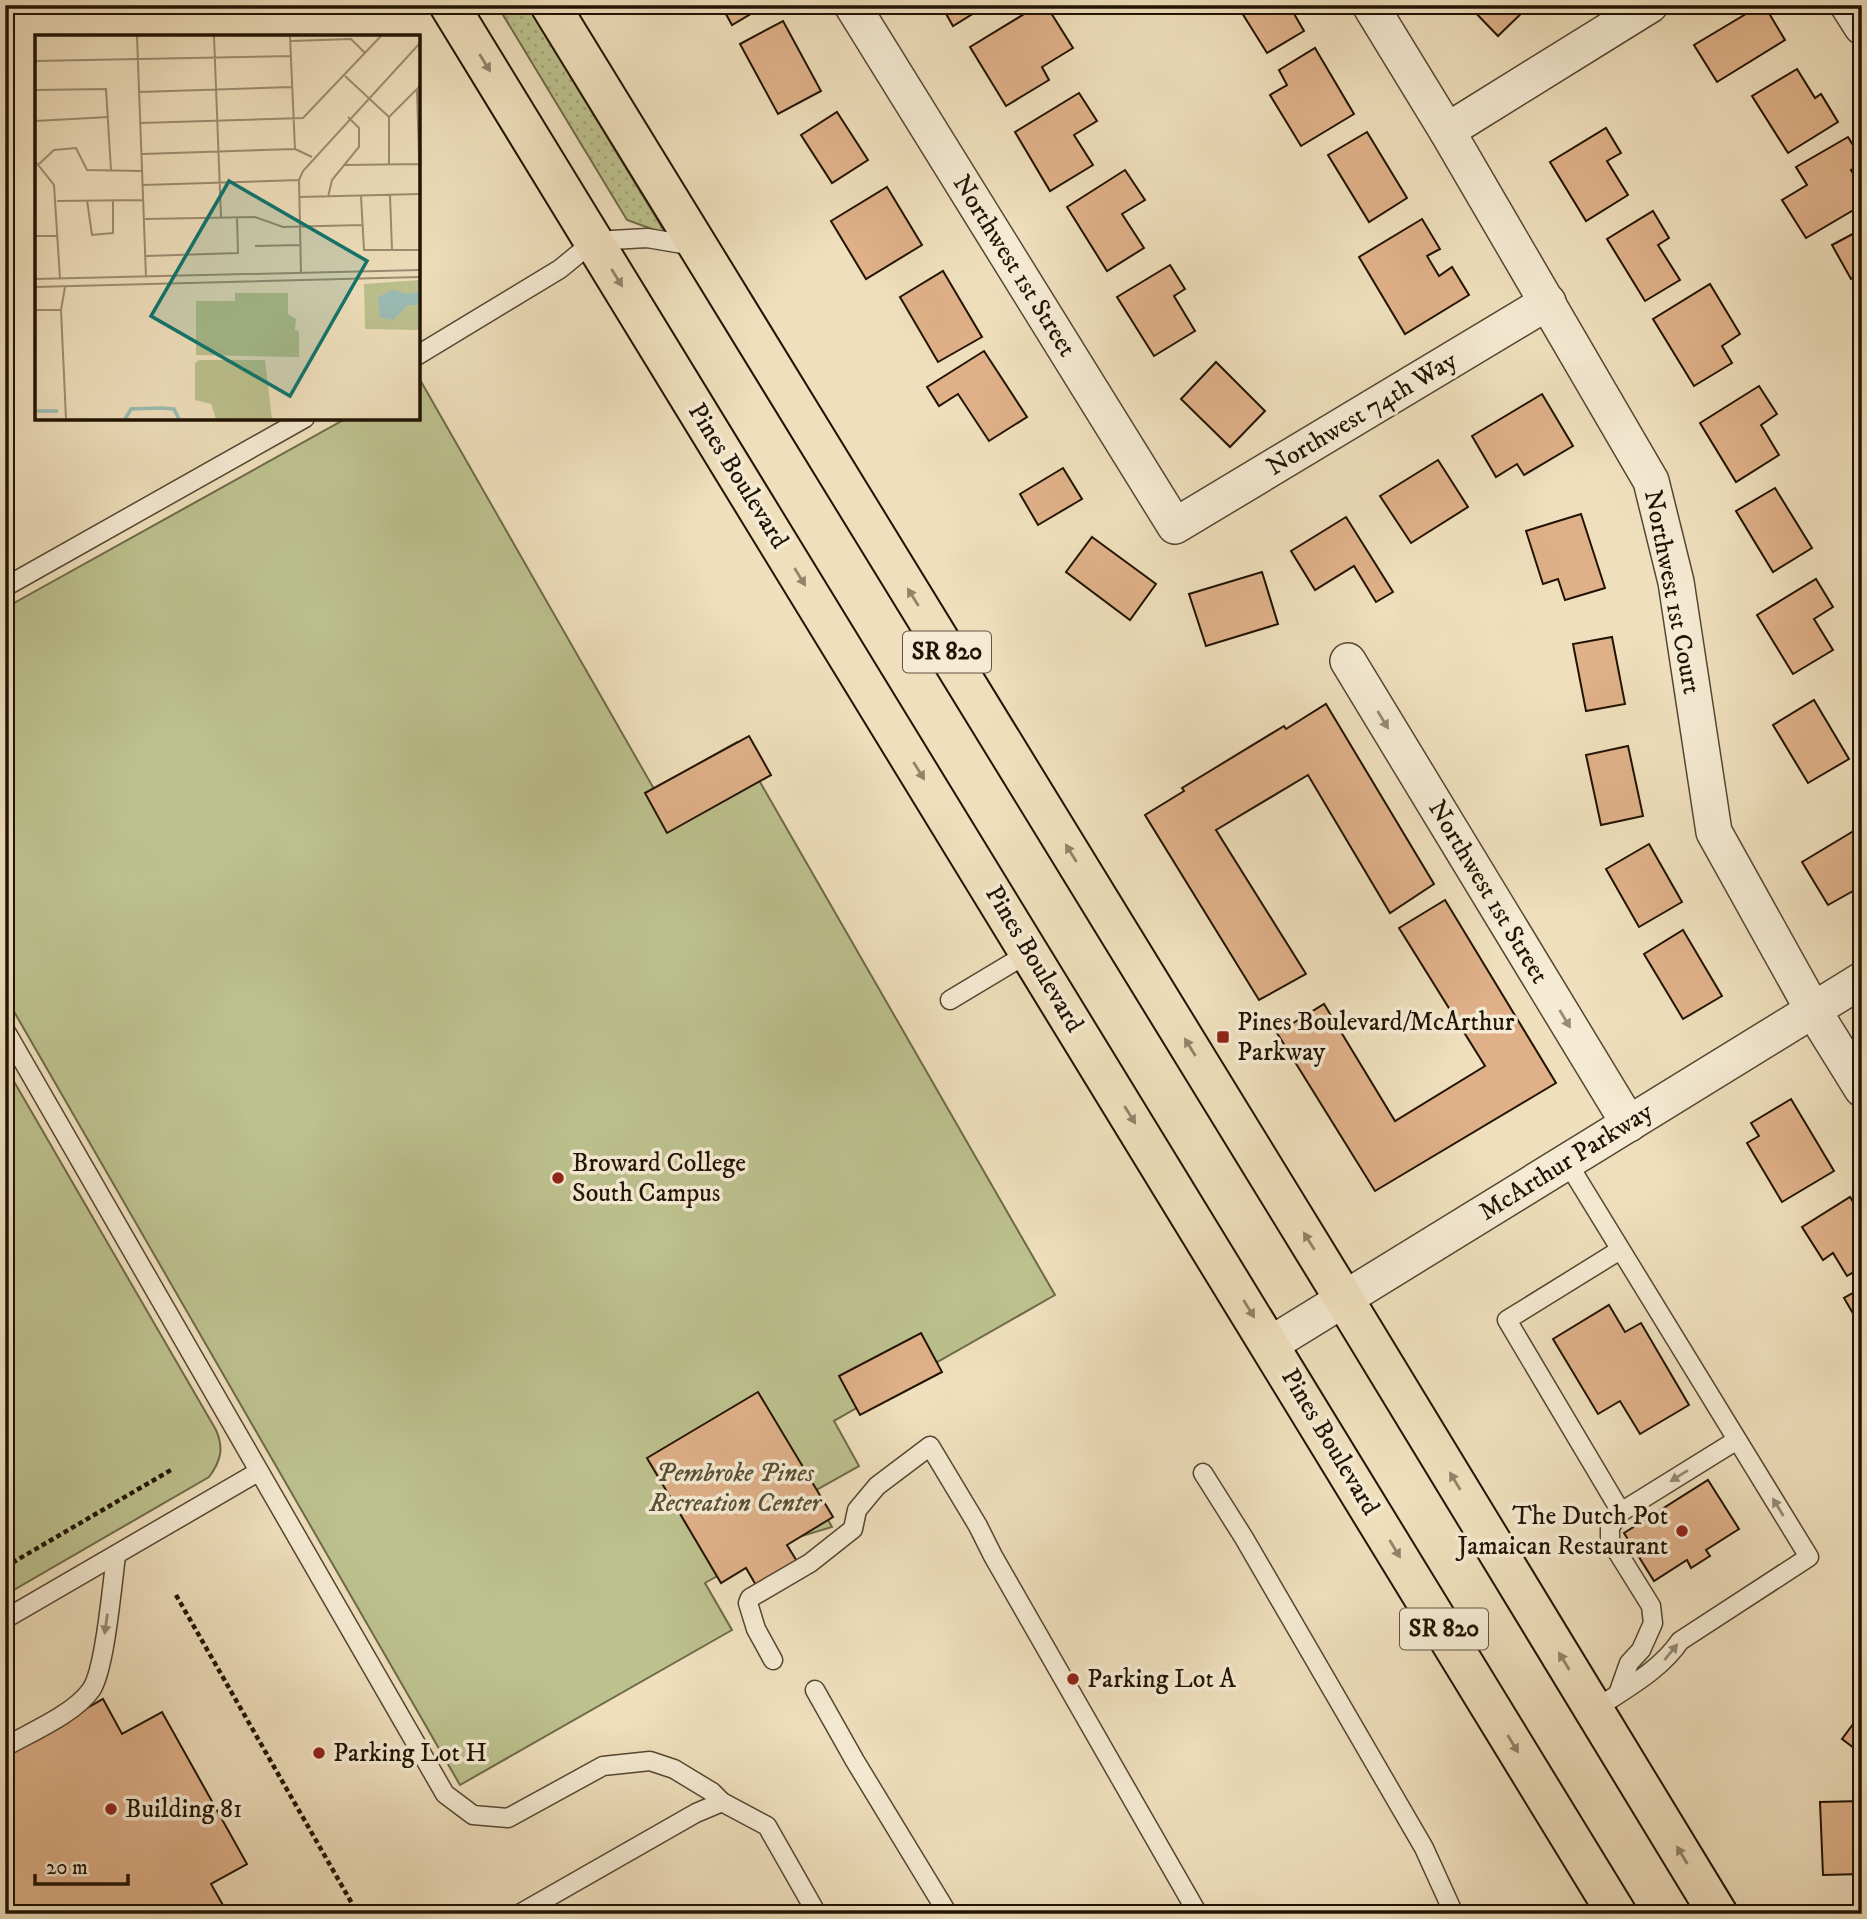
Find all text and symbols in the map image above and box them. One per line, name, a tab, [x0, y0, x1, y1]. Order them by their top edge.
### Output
inset map	[35, 35, 420, 420]
one-way arrow	[478, 54, 491, 73]
street label: Northwest 1st Street	[945, 169, 1083, 363]
one-way arrow	[610, 269, 623, 288]
street label: Northwest 74th Way	[1261, 344, 1464, 484]
street label: Pines Boulevard	[680, 397, 796, 555]
street label: Northwest 1st Court	[1636, 487, 1708, 697]
one-way arrow	[793, 567, 806, 586]
one-way arrow	[907, 587, 920, 606]
road number: SR 820	[903, 632, 991, 672]
one-way arrow	[1377, 710, 1389, 729]
one-way arrow	[912, 761, 925, 780]
street label: Northwest 1st Street	[1420, 794, 1556, 990]
one-way arrow	[1064, 844, 1077, 863]
street label: Pines Boulevard	[977, 880, 1091, 1038]
place label: Pines Boulevard/McArthur Parkway	[1237, 1006, 1515, 1069]
one-way arrow	[1559, 1009, 1572, 1028]
marker: Pines Boulevard/McArthur Parkway	[1215, 1029, 1231, 1045]
one-way arrow	[1183, 1037, 1196, 1057]
street label: McArthur Parkway	[1473, 1095, 1660, 1229]
one-way arrow	[1123, 1105, 1136, 1125]
place label: Broward College South Campus	[572, 1147, 746, 1210]
marker: Broward College South Campus	[550, 1170, 566, 1186]
one-way arrow	[1302, 1231, 1315, 1251]
one-way arrow	[1242, 1299, 1255, 1318]
street label: Pines Boulevard	[1273, 1363, 1387, 1521]
park label: Pembroke Pines Recreation Center	[648, 1457, 823, 1520]
one-way arrow	[1670, 1469, 1689, 1482]
one-way arrow	[1448, 1472, 1461, 1491]
one-way arrow	[1772, 1497, 1785, 1516]
place label: The Dutch Pot Jamaican Restaurant	[1455, 1500, 1668, 1563]
marker: The Dutch Pot Jamaican Restaurant	[1674, 1523, 1690, 1539]
one-way arrow	[1389, 1540, 1402, 1559]
road number: SR 820	[1400, 1609, 1488, 1650]
one-way arrow	[100, 1613, 111, 1635]
one-way arrow	[1663, 1643, 1678, 1660]
one-way arrow	[1558, 1652, 1571, 1671]
place label: Parking Lot A	[1087, 1663, 1236, 1696]
marker: Parking Lot A	[1065, 1671, 1081, 1687]
one-way arrow	[1507, 1734, 1520, 1753]
place label: Parking Lot H	[333, 1737, 487, 1770]
marker: Parking Lot H	[311, 1745, 327, 1761]
place label: Building 81	[125, 1793, 243, 1826]
marker: Building 81	[103, 1801, 119, 1817]
scale bar	[35, 1842, 128, 1886]
one-way arrow	[1676, 1846, 1689, 1865]
text: 20 m	[46, 1855, 88, 1881]

